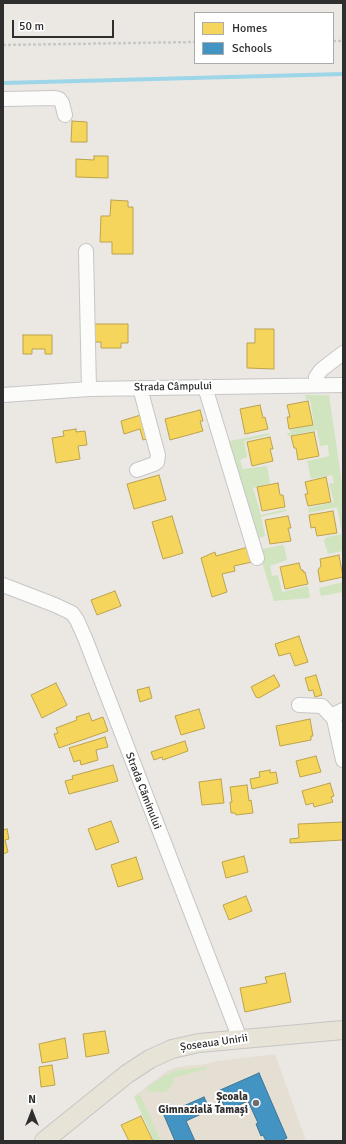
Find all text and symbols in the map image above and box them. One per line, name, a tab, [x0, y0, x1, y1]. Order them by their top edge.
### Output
scale bar	[14, 12, 116, 38]
legend	[194, 12, 334, 64]
text: 50 m	[19, 19, 44, 34]
text: Homes	[232, 21, 267, 36]
text: Schools	[232, 41, 272, 56]
street label: Strada Câmpului	[134, 380, 212, 394]
street label: Strada Căminului	[122, 751, 164, 831]
street label: Șoseaua Unirii	[179, 1032, 249, 1054]
place label: Școala Gimnazială Tamași	[158, 1090, 248, 1116]
north arrow	[12, 1092, 52, 1132]
text: N	[28, 1093, 36, 1106]
marker: Școala Gimnazială Tamași	[251, 1098, 261, 1108]

